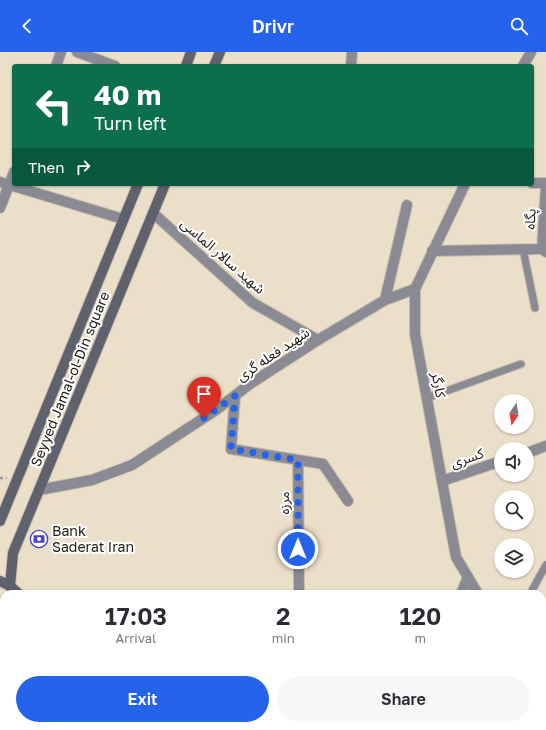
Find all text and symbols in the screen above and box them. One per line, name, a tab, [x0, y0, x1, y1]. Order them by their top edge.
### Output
icon: back	[16, 15, 38, 37]
text: Drivr	[252, 15, 294, 37]
icon: search	[508, 15, 530, 37]
text: 40 m	[94, 78, 161, 111]
icon: left	[28, 80, 80, 132]
text: Turn left	[94, 112, 167, 134]
icon: right	[72, 156, 94, 178]
text: Then	[28, 158, 64, 176]
street label: پگاه	[520, 208, 541, 230]
street label: شهید سالار الماسی	[177, 214, 269, 298]
street label: Seyyed Jamal-ol-Din square	[27, 289, 112, 469]
street label: شهید فعله گری	[233, 323, 313, 385]
street label: کارگر	[428, 370, 450, 399]
pin	[187, 377, 221, 418]
icon: arrive	[193, 383, 215, 405]
north arrow	[494, 394, 534, 434]
map controls	[494, 394, 534, 578]
button: sound	[494, 442, 534, 482]
street label: کسری	[448, 444, 486, 472]
button: search	[494, 490, 534, 530]
street label: مرزه	[275, 491, 293, 515]
place label: Bank Saderat Iran	[52, 522, 134, 555]
position arrow	[277, 528, 319, 570]
bank icon: Bank Saderat Iran	[29, 529, 49, 549]
button: layers	[494, 538, 534, 578]
text: 17:03	[105, 601, 167, 630]
text: 2	[276, 601, 290, 630]
text: 120	[399, 601, 441, 630]
text: Arrival	[116, 630, 156, 646]
text: min	[272, 630, 295, 646]
text: m	[415, 630, 426, 646]
button: Exit	[16, 676, 269, 722]
button: Share	[277, 676, 530, 722]

